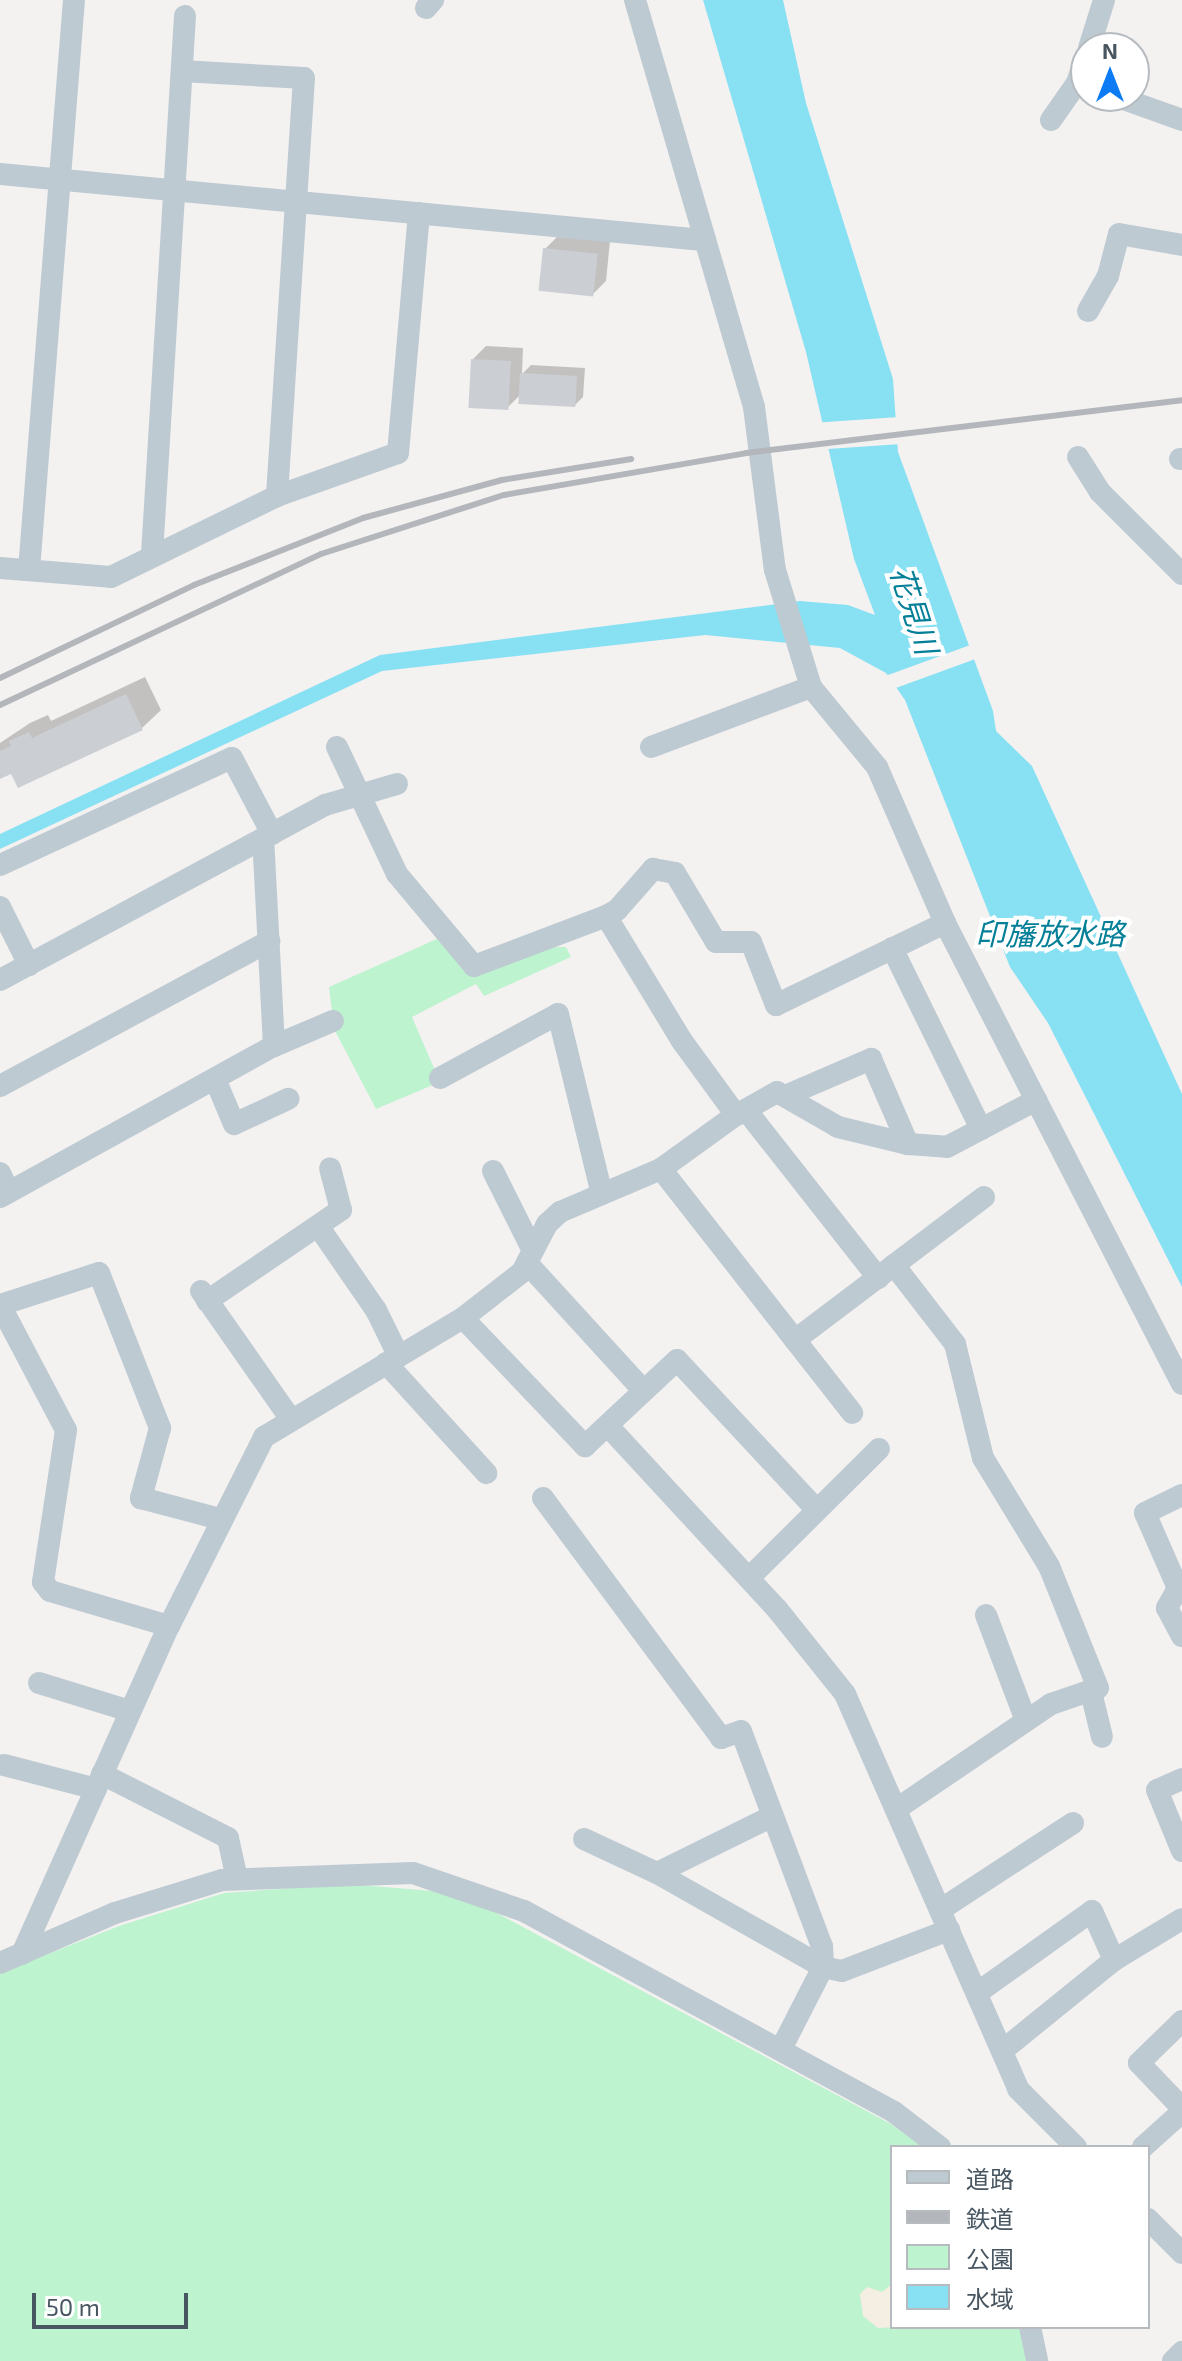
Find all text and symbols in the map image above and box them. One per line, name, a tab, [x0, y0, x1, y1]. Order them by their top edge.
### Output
north arrow	[1070, 32, 1150, 112]
text: N	[1102, 37, 1118, 63]
water label: 花見川	[884, 562, 946, 658]
water label: 印旛放水路	[975, 915, 1125, 951]
legend	[890, 2145, 1150, 2329]
text: 道路	[966, 2164, 1014, 2193]
text: 鉄道	[966, 2204, 1014, 2233]
text: 公園	[966, 2244, 1014, 2273]
scale bar	[36, 2277, 192, 2327]
text: 水域	[966, 2284, 1014, 2313]
text: 50 m	[46, 2292, 100, 2321]

